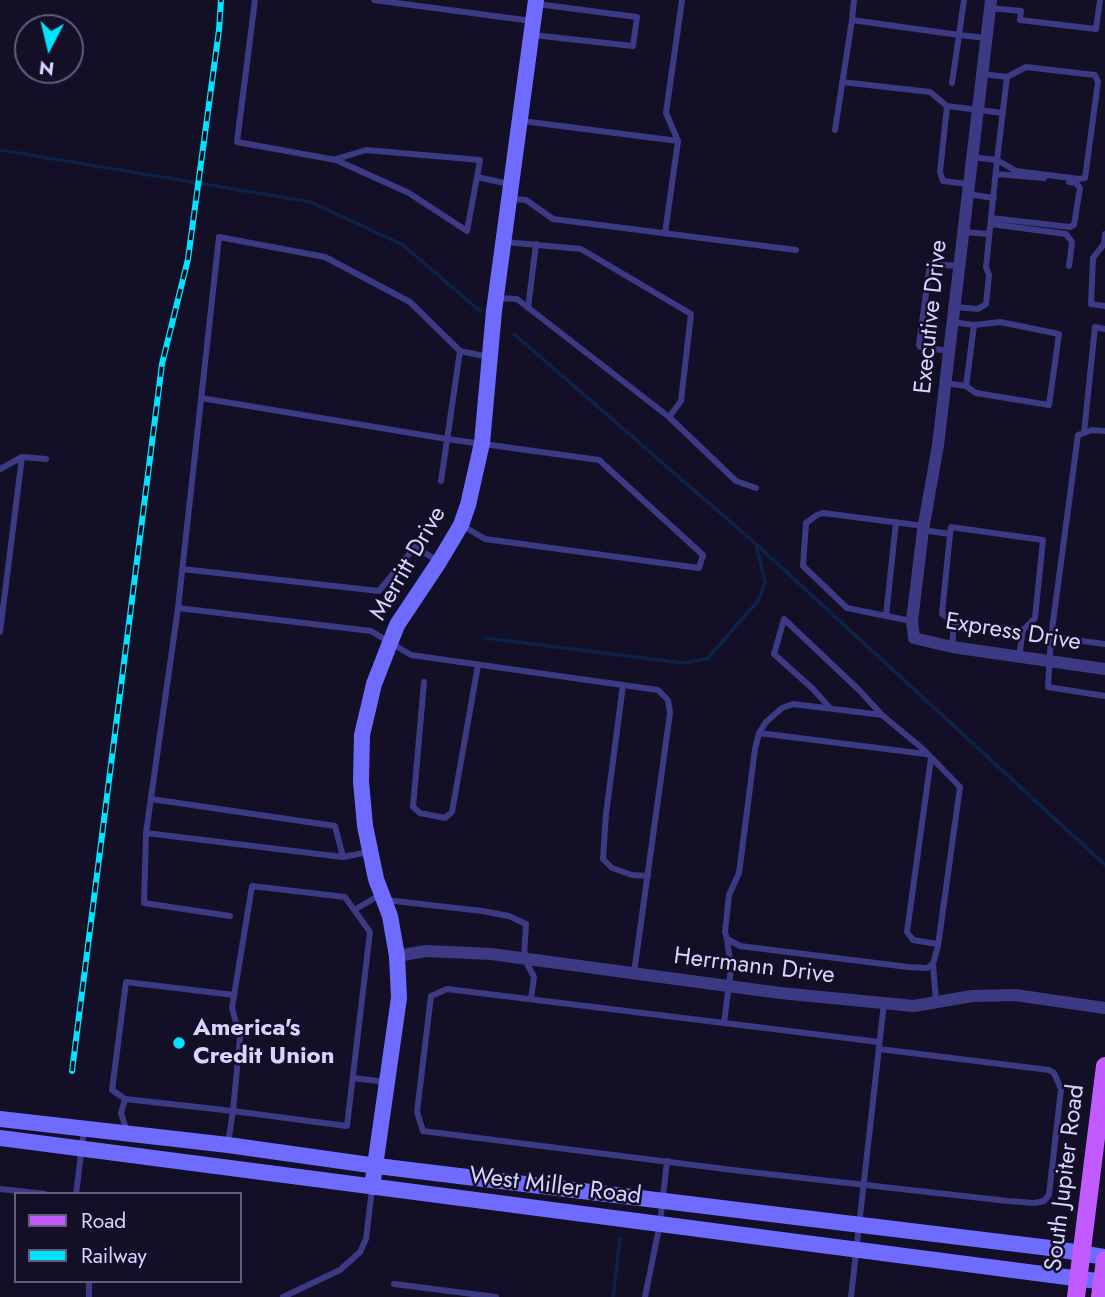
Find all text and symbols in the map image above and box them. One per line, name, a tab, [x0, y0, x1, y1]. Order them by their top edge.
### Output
north arrow	[14, 14, 84, 84]
text: N	[37, 54, 56, 83]
street label: Executive Drive	[910, 239, 954, 395]
street label: Merritt Drive	[365, 502, 453, 626]
street label: Express Drive	[943, 608, 1083, 658]
street label: Herrmann Drive	[672, 943, 836, 991]
place label: America's Credit Union	[193, 1015, 335, 1071]
marker: America's Credit Union	[171, 1035, 187, 1051]
street label: South Jupiter Road	[1040, 1083, 1092, 1273]
street label: West Miller Road	[467, 1162, 643, 1212]
legend	[14, 1192, 242, 1283]
text: Road	[81, 1206, 126, 1236]
text: Railway	[81, 1241, 147, 1271]

